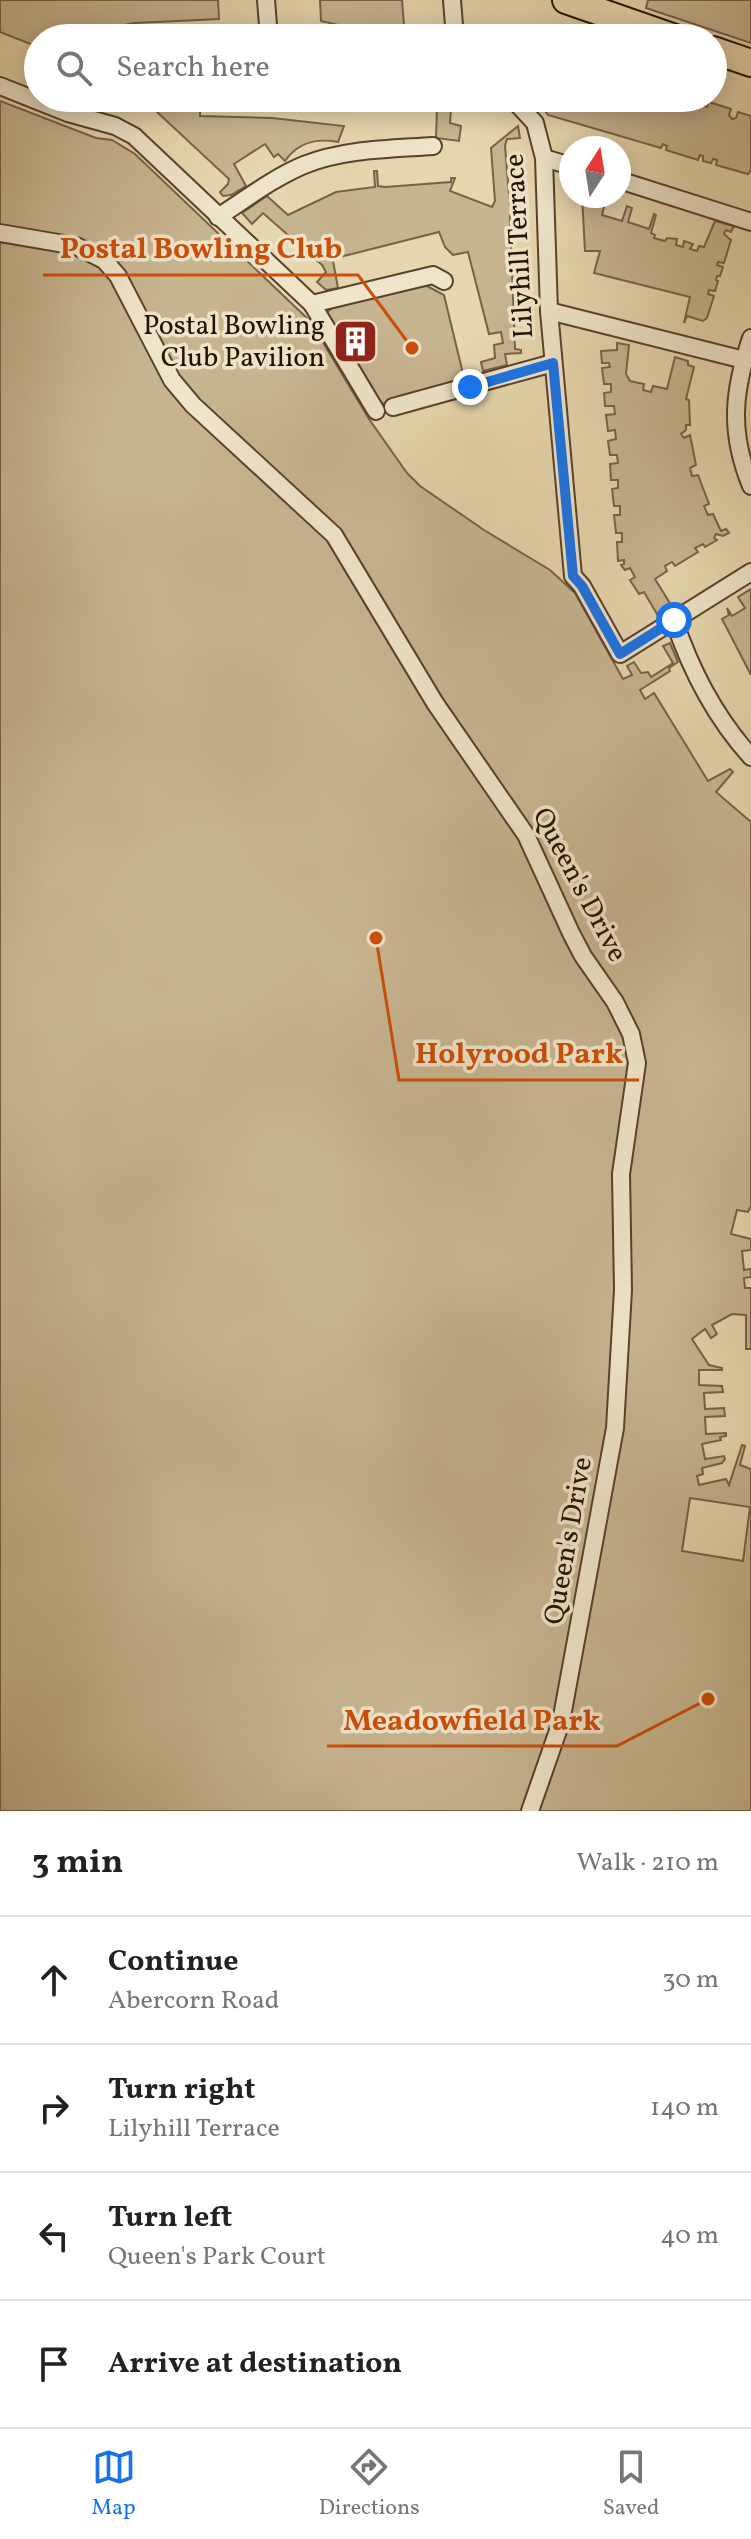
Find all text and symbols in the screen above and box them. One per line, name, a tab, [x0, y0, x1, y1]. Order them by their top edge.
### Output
search box	[24, 24, 727, 112]
icon: search	[52, 46, 96, 90]
text: Search here	[116, 47, 270, 89]
north arrow	[559, 136, 631, 208]
street label: Lilyhill Terrace	[496, 153, 544, 339]
callout: Postal Bowling Club	[43, 221, 358, 275]
text: Postal Bowling Club	[60, 229, 342, 271]
place label: Postal Bowling Club Pavilion	[143, 307, 325, 378]
building icon: Postal Bowling Club Pavilion	[332, 318, 380, 366]
route end	[452, 369, 488, 405]
route start	[656, 602, 692, 638]
street label: Queen's Drive	[522, 801, 636, 969]
callout: Holyrood Park	[399, 1026, 639, 1080]
text: Holyrood Park	[415, 1034, 623, 1076]
street label: Queen's Drive	[535, 1454, 603, 1628]
callout: Meadowfield Park	[327, 1692, 617, 1746]
text: Meadowfield Park	[343, 1701, 601, 1743]
text: 3 min	[32, 1840, 123, 1887]
text: Walk · 210 m	[576, 1845, 719, 1881]
text: Continue	[108, 1941, 239, 1983]
icon: ahead	[32, 1958, 76, 2002]
text: 30 m	[662, 1962, 719, 1998]
text: Abercorn Road	[108, 1983, 280, 2019]
text: Turn right	[108, 2069, 256, 2111]
icon: right	[32, 2086, 76, 2130]
text: 140 m	[650, 2090, 719, 2126]
text: Lilyhill Terrace	[108, 2111, 280, 2147]
text: Turn left	[108, 2197, 232, 2239]
icon: left	[32, 2214, 76, 2258]
text: 40 m	[660, 2218, 719, 2254]
text: Queen's Park Court	[108, 2239, 326, 2275]
icon: arrive	[32, 2342, 76, 2386]
text: Arrive at destination	[108, 2343, 402, 2385]
tab: Map	[92, 2445, 136, 2524]
tab: Directions	[319, 2445, 420, 2524]
tab: Saved	[603, 2445, 659, 2524]

